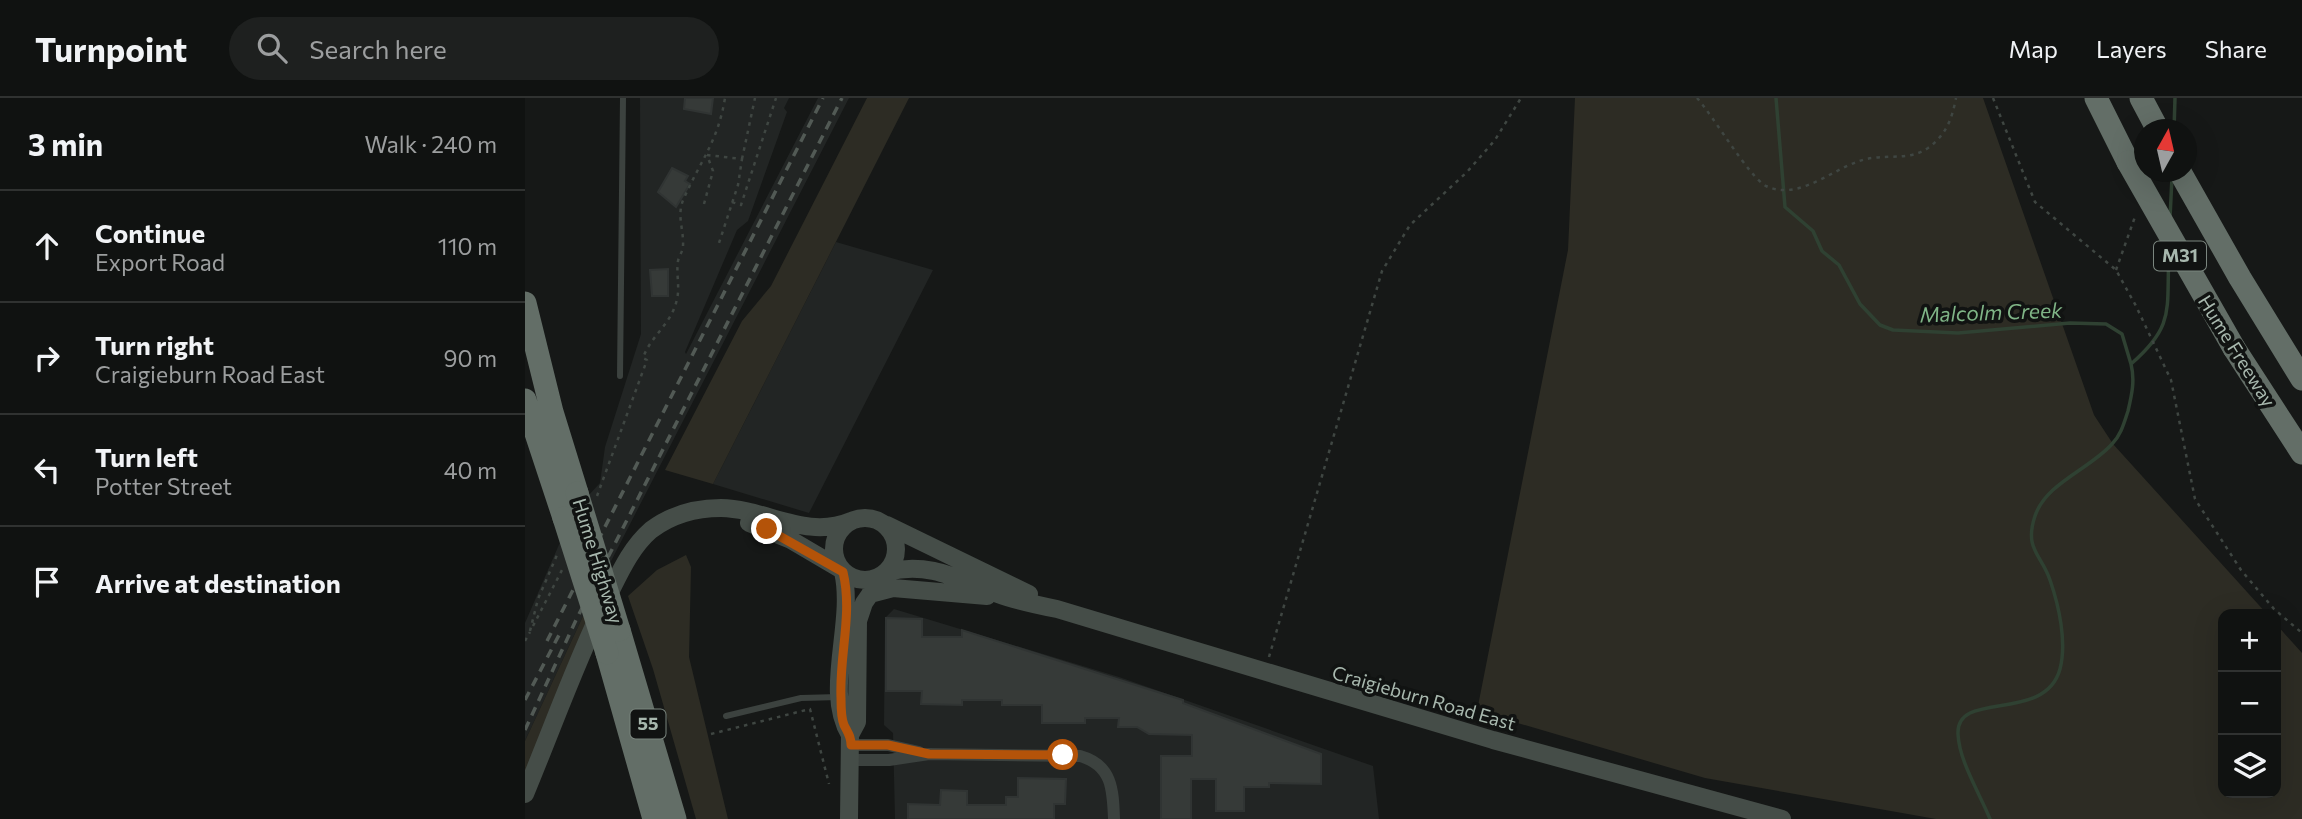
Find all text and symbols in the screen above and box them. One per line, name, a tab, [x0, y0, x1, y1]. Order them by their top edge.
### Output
search box	[229, 17, 719, 80]
text: Turnpoint	[35, 28, 187, 69]
icon: search	[253, 29, 291, 67]
text: Search here	[309, 33, 447, 64]
text: Map	[2009, 34, 2058, 63]
text: Layers	[2096, 34, 2167, 63]
text: Share	[2205, 34, 2267, 63]
north arrow	[2134, 119, 2197, 182]
text: 3 min	[28, 125, 103, 162]
text: Walk · 240 m	[365, 130, 497, 158]
text: Continue	[95, 217, 205, 248]
icon: ahead	[28, 227, 66, 265]
text: 110 m	[438, 232, 497, 260]
road number: M31	[2154, 242, 2206, 271]
text: Export Road	[95, 248, 225, 276]
street label: Hume Freeway	[2194, 291, 2281, 411]
water label: Malcolm Creek	[1919, 296, 2063, 326]
text: Turn right	[95, 329, 214, 360]
icon: right	[28, 339, 66, 377]
text: 90 m	[444, 344, 497, 372]
text: Craigieburn Road East	[95, 360, 325, 388]
text: Turn left	[95, 441, 198, 472]
icon: left	[28, 451, 66, 489]
text: 40 m	[444, 456, 497, 484]
text: Potter Street	[95, 472, 232, 500]
street label: Hume Highway	[569, 495, 628, 626]
route end	[751, 513, 782, 544]
icon: arrive	[28, 563, 66, 601]
text: Arrive at destination	[95, 567, 341, 598]
map controls	[2218, 609, 2281, 798]
button: +	[2218, 609, 2281, 672]
street label: Craigieburn Road East	[1330, 660, 1519, 735]
button: −	[2218, 672, 2281, 735]
road number: 55	[631, 710, 665, 738]
button: layers	[2218, 735, 2281, 798]
route start	[1047, 739, 1078, 770]

